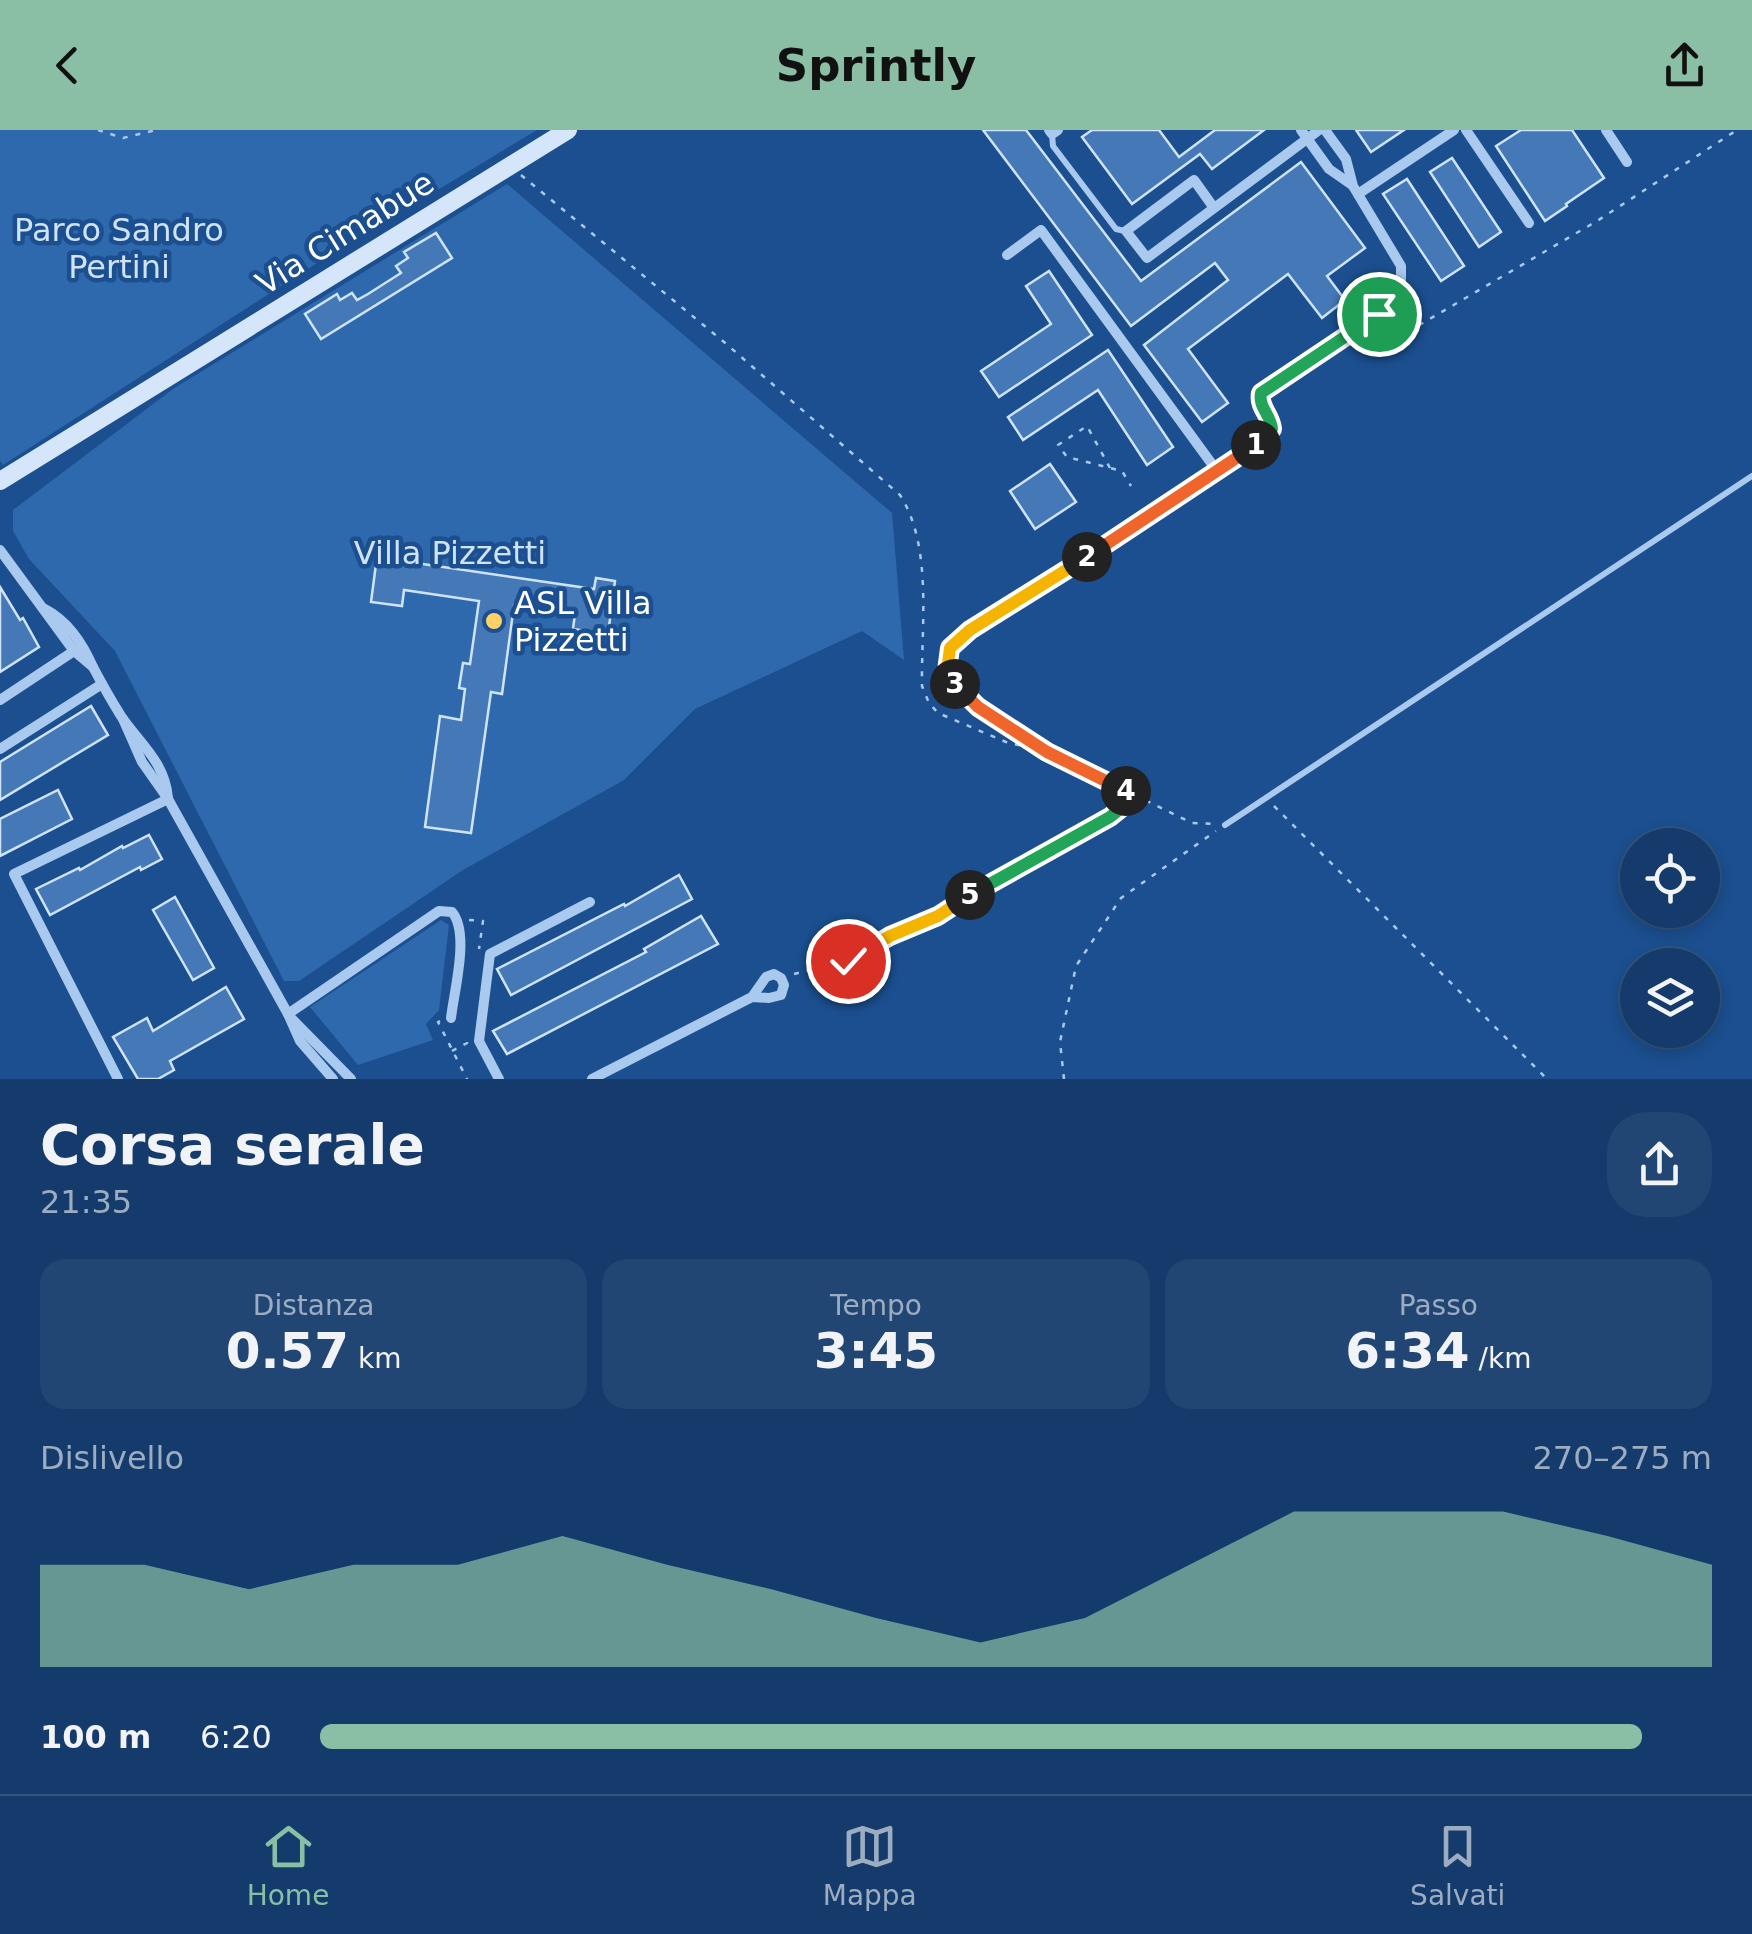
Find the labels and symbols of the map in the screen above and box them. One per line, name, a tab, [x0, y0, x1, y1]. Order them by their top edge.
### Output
street label: Via Cimabue	[249, 163, 441, 303]
park label: Parco Sandro Pertini	[14, 211, 224, 286]
pin	[1337, 272, 1422, 357]
pin: 1	[1231, 420, 1281, 470]
pin: 2	[1062, 532, 1112, 582]
park label: Villa Pizzetti	[354, 534, 546, 572]
place label: ASL Villa Pizzetti	[514, 584, 652, 659]
marker: ASL Villa Pizzetti	[483, 610, 505, 632]
pin: 3	[930, 659, 980, 709]
pin: 4	[1101, 766, 1151, 816]
pin: 5	[945, 870, 995, 920]
pin	[806, 919, 891, 1004]

